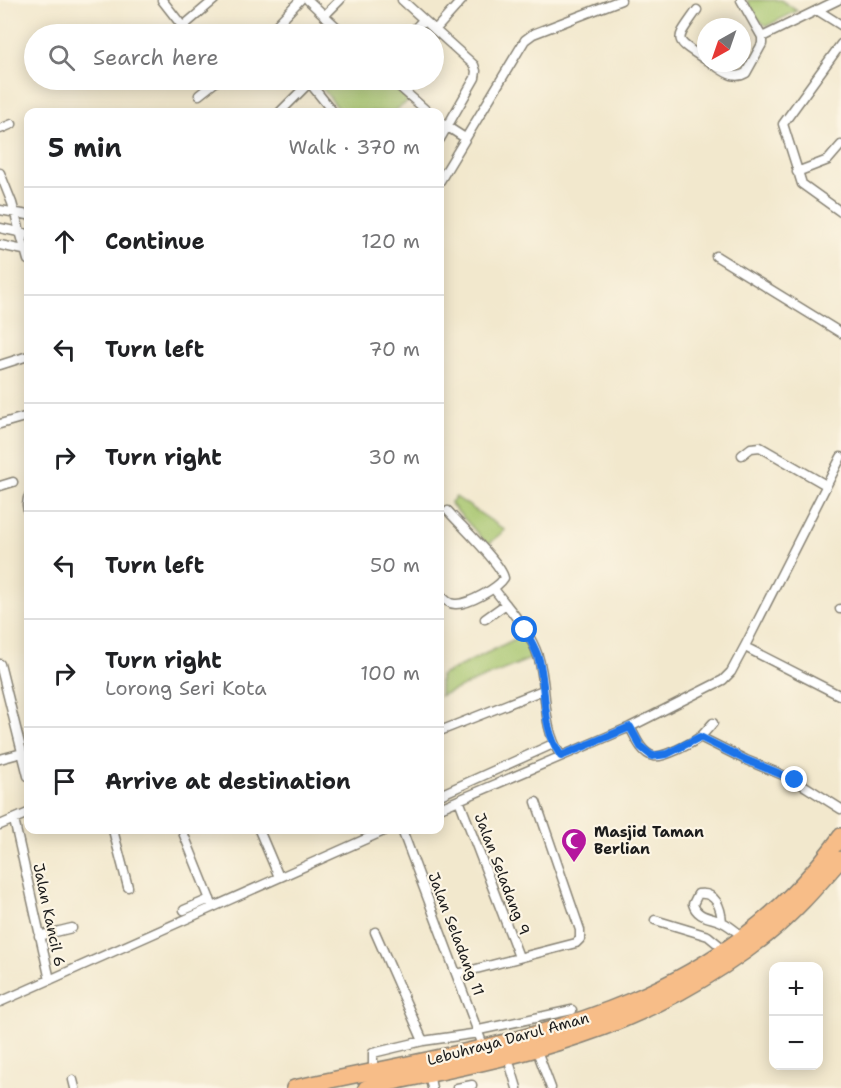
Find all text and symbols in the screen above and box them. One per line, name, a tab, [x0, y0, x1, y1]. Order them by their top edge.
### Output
north arrow	[697, 18, 751, 72]
search box	[24, 24, 444, 90]
icon: search	[45, 41, 78, 74]
text: Search here	[93, 43, 219, 72]
text: 5 min	[48, 130, 122, 165]
text: Walk · 370 m	[289, 134, 420, 160]
icon: ahead	[48, 225, 81, 258]
text: Continue	[105, 227, 205, 256]
text: 120 m	[361, 228, 420, 254]
icon: left	[48, 333, 81, 366]
text: Turn left	[105, 335, 204, 364]
text: 70 m	[368, 336, 420, 362]
icon: right	[48, 441, 81, 474]
text: Turn right	[105, 443, 222, 472]
text: 30 m	[368, 444, 420, 470]
icon: left	[48, 549, 81, 582]
text: Turn left	[105, 551, 204, 580]
text: 50 m	[370, 552, 420, 578]
route start	[511, 616, 537, 642]
text: Turn right	[105, 646, 222, 675]
icon: right	[48, 657, 81, 690]
text: 100 m	[360, 660, 420, 686]
text: Lorong Seri Kota	[105, 675, 267, 701]
icon: arrive	[48, 765, 81, 798]
route end	[781, 766, 807, 792]
text: Arrive at destination	[105, 767, 351, 796]
street label: Jalan Seladang 9	[470, 810, 534, 938]
place label: Masjid Taman Berlian	[594, 822, 704, 859]
mosque icon: Masjid Taman Berlian	[559, 826, 589, 864]
street label: Jalan Kancil 6	[28, 861, 70, 969]
street label: Jalan Seladang 11	[423, 869, 489, 999]
map controls	[769, 962, 823, 1070]
button: +	[769, 962, 823, 1016]
street label: Lebuhraya Darul Aman	[425, 1008, 591, 1070]
button: −	[769, 1016, 823, 1070]

